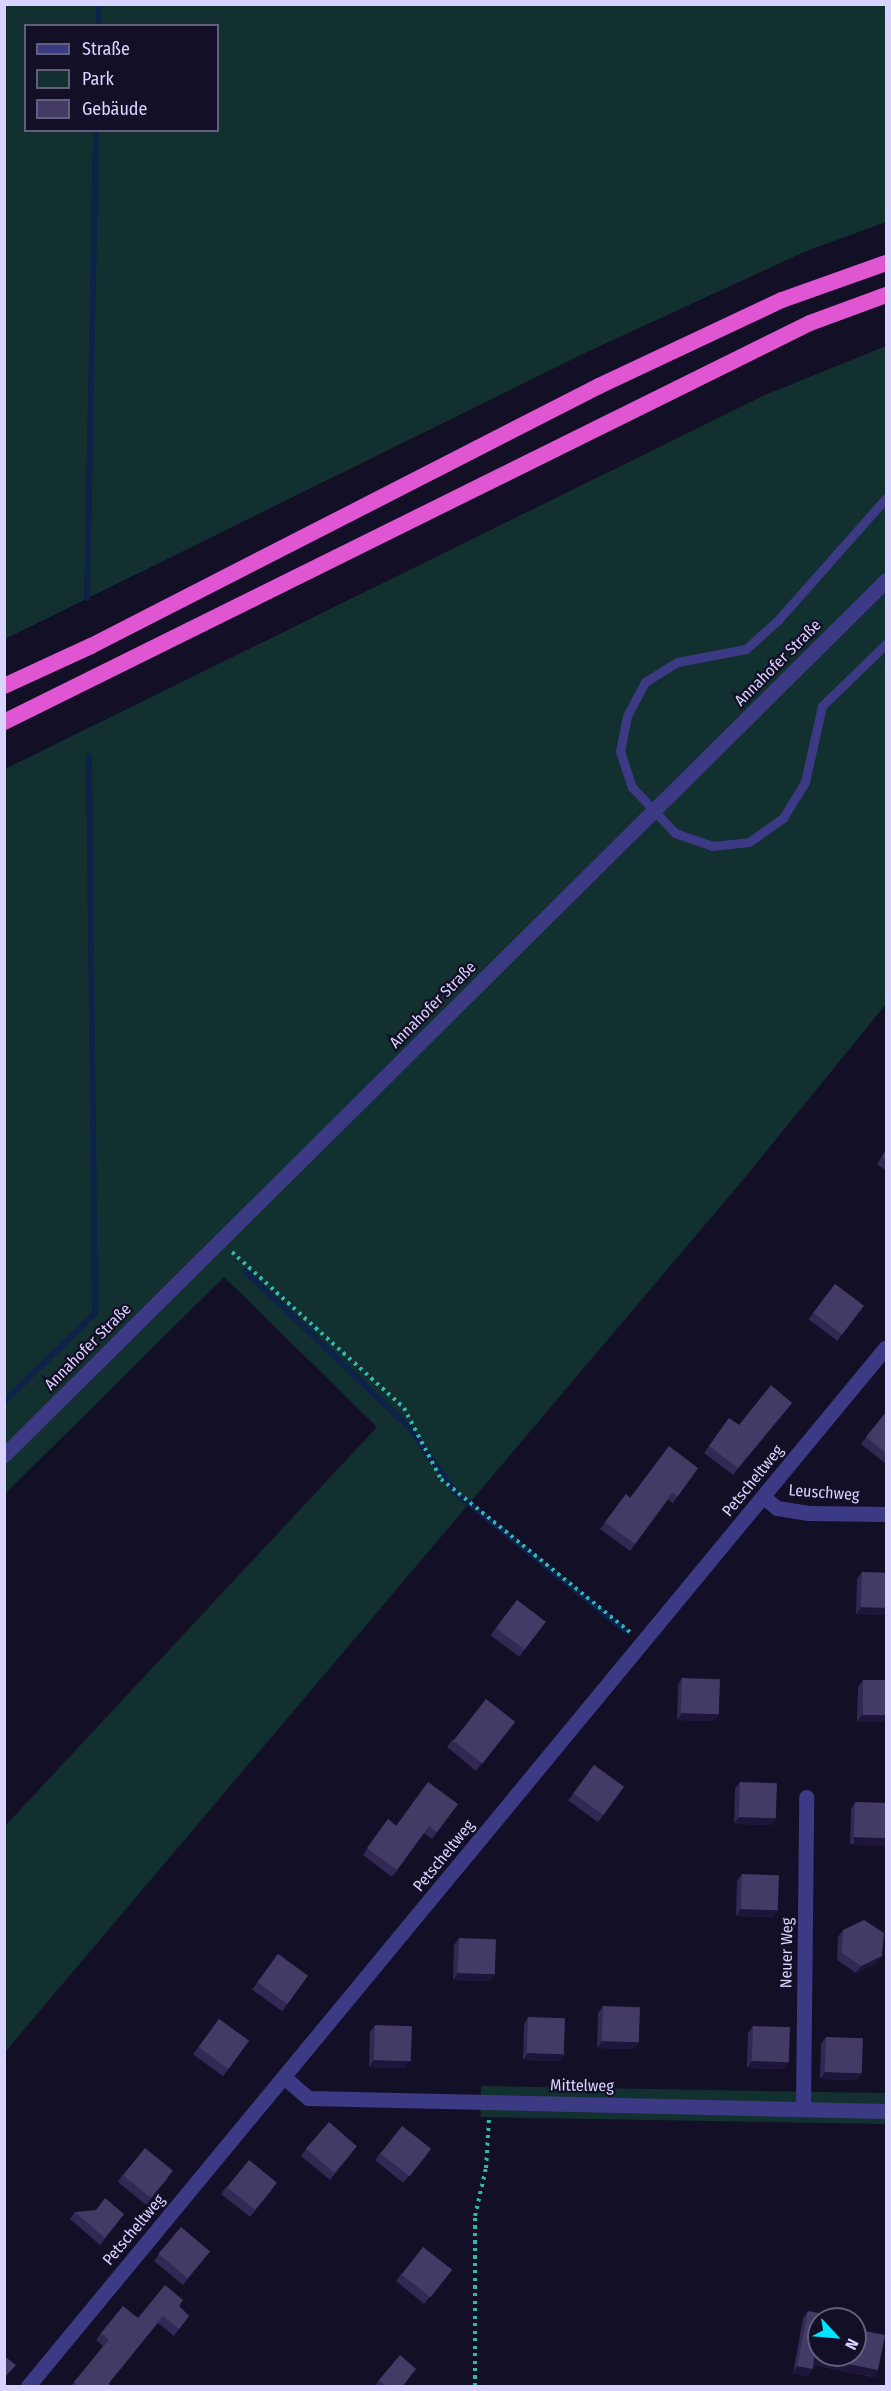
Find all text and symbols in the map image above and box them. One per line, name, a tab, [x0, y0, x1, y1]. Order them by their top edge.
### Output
legend	[24, 24, 219, 132]
text: Straße	[82, 38, 130, 60]
text: Park	[82, 68, 114, 90]
text: Gebäude	[82, 98, 147, 120]
street label: Annahofer Straße	[731, 616, 825, 710]
street label: Annahofer Straße	[386, 958, 480, 1052]
street label: Annahofer Straße	[41, 1300, 135, 1394]
street label: Petscheltweg	[718, 1441, 788, 1521]
street label: Leuschweg	[788, 1481, 860, 1505]
street label: Petscheltweg	[409, 1816, 479, 1896]
street label: Neuer Weg	[777, 1918, 797, 1988]
street label: Mittelweg	[550, 2076, 614, 2096]
street label: Petscheltweg	[99, 2191, 169, 2269]
north arrow	[807, 2307, 867, 2367]
text: N	[841, 2336, 862, 2353]

